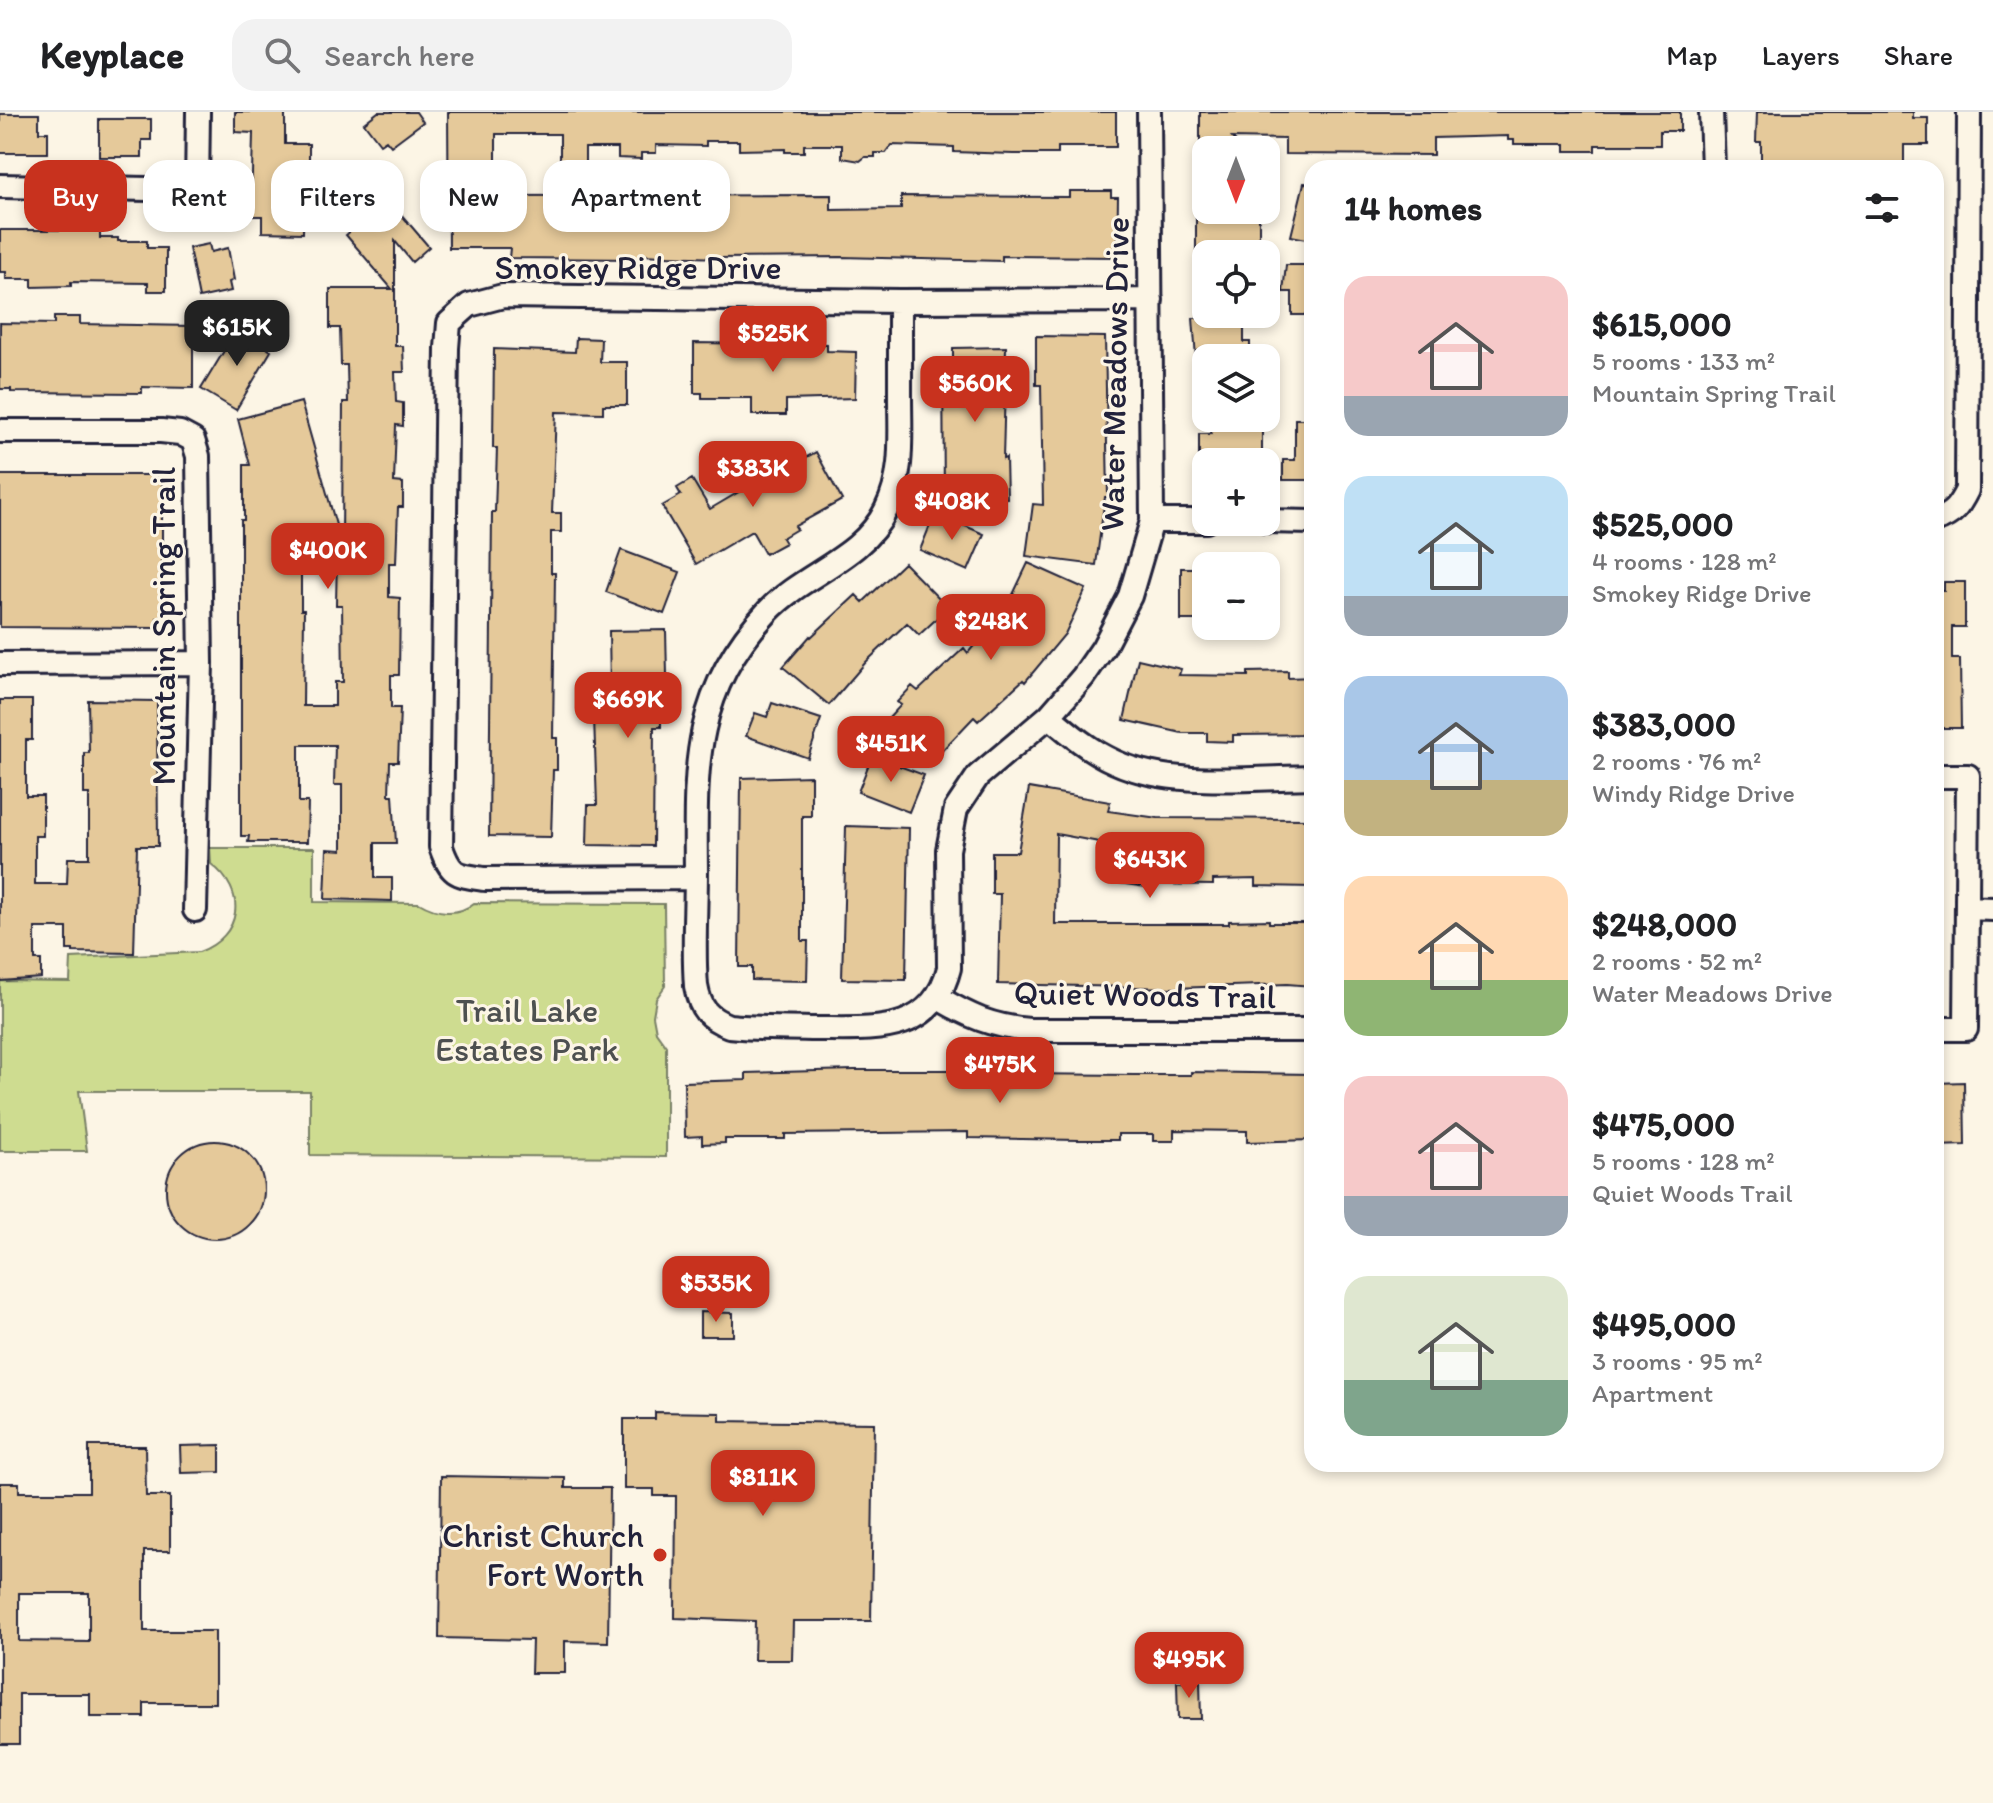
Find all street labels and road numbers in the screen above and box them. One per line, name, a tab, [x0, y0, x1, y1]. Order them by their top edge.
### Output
street label: Water Meadows Drive	[1091, 216, 1138, 532]
street label: Smokey Ridge Drive	[494, 247, 782, 288]
street label: Mountain Spring Trail	[143, 466, 184, 785]
street label: Quiet Woods Trail	[1013, 972, 1277, 1017]

